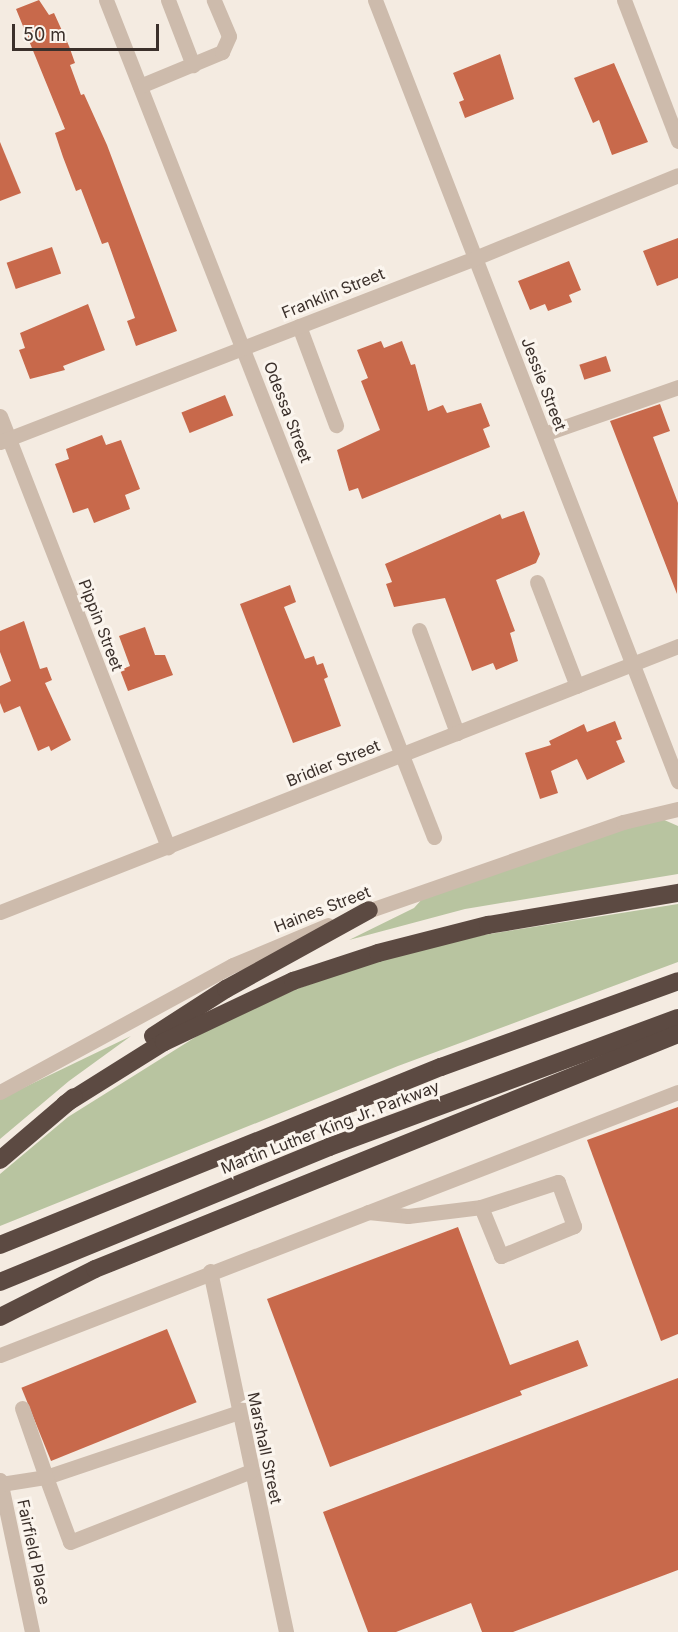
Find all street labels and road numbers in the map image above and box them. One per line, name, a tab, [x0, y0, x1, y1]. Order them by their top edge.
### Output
street label: Franklin Street	[279, 264, 387, 322]
street label: Jessie Street	[517, 335, 571, 433]
street label: Odessa Street	[260, 359, 316, 465]
street label: Pippin Street	[75, 576, 127, 674]
street label: Bridier Street	[283, 736, 383, 790]
street label: Haines Street	[271, 882, 373, 936]
street label: Martin Luther King Jr. Parkway	[218, 1076, 442, 1178]
street label: Marshall Street	[244, 1390, 286, 1506]
street label: Fairfield Place	[13, 1498, 55, 1606]

